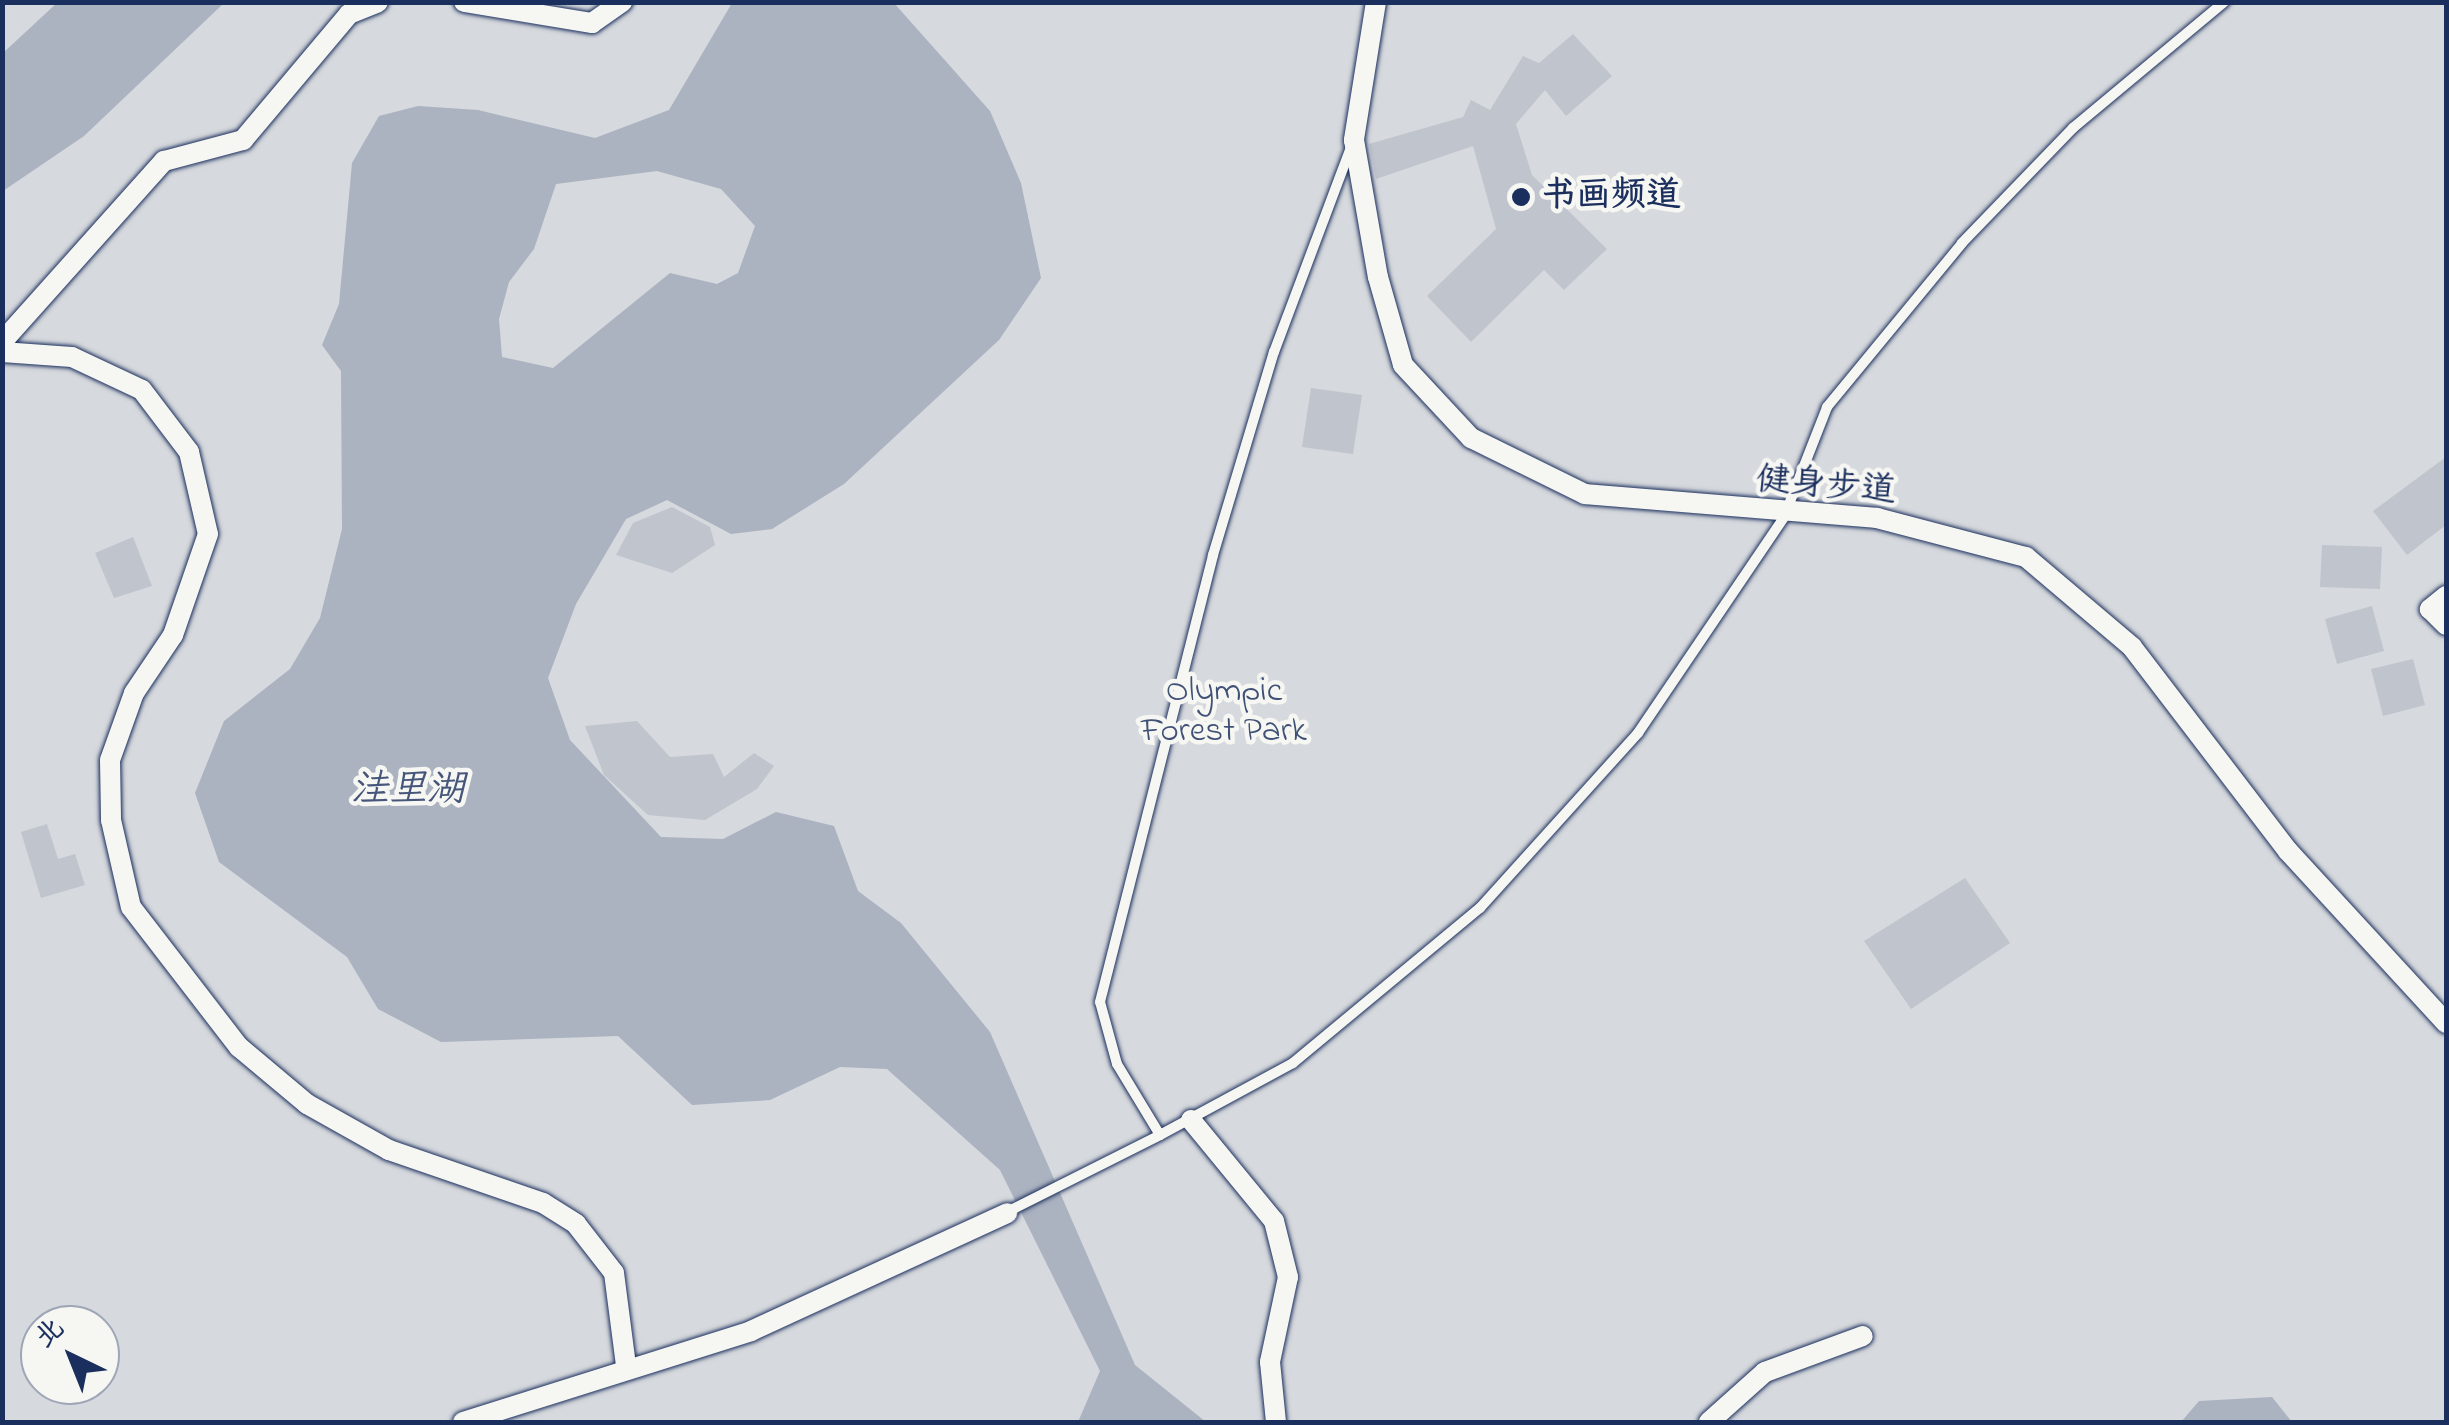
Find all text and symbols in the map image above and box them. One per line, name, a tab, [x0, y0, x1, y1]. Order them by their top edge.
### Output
place label: 书画频道	[1541, 176, 1681, 218]
marker: 书画频道	[1510, 186, 1532, 208]
street label: 健身步道	[1754, 460, 1898, 514]
park label: Olympic Forest Park	[1141, 671, 1307, 753]
water label: 洼里湖	[351, 769, 465, 815]
north arrow	[20, 1305, 120, 1405]
text: 北	[26, 1310, 75, 1359]

